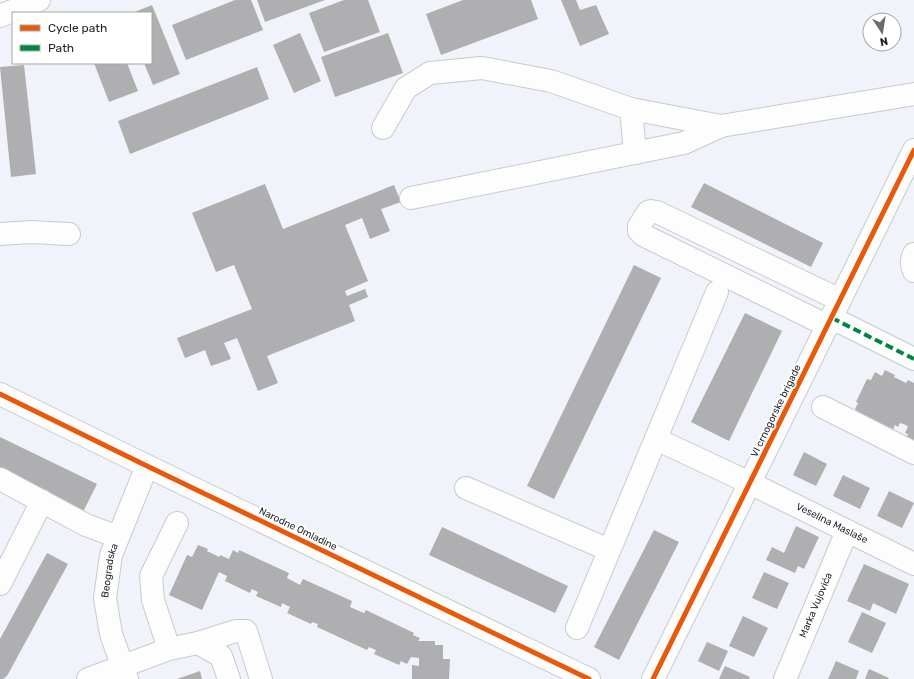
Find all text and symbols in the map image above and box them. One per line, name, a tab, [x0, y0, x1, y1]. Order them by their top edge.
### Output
legend	[12, 12, 152, 64]
north arrow	[862, 12, 902, 52]
text: Cycle path	[48, 21, 107, 35]
text: N	[879, 34, 889, 48]
text: Path	[48, 41, 74, 55]
street label: VI crnogorske brigade	[748, 362, 804, 459]
street label: Veselina Maslaše	[794, 501, 870, 546]
street label: Narodne Omladine	[257, 505, 339, 553]
street label: Beogradska	[99, 542, 121, 599]
street label: Marka Vujovića	[797, 571, 835, 640]

